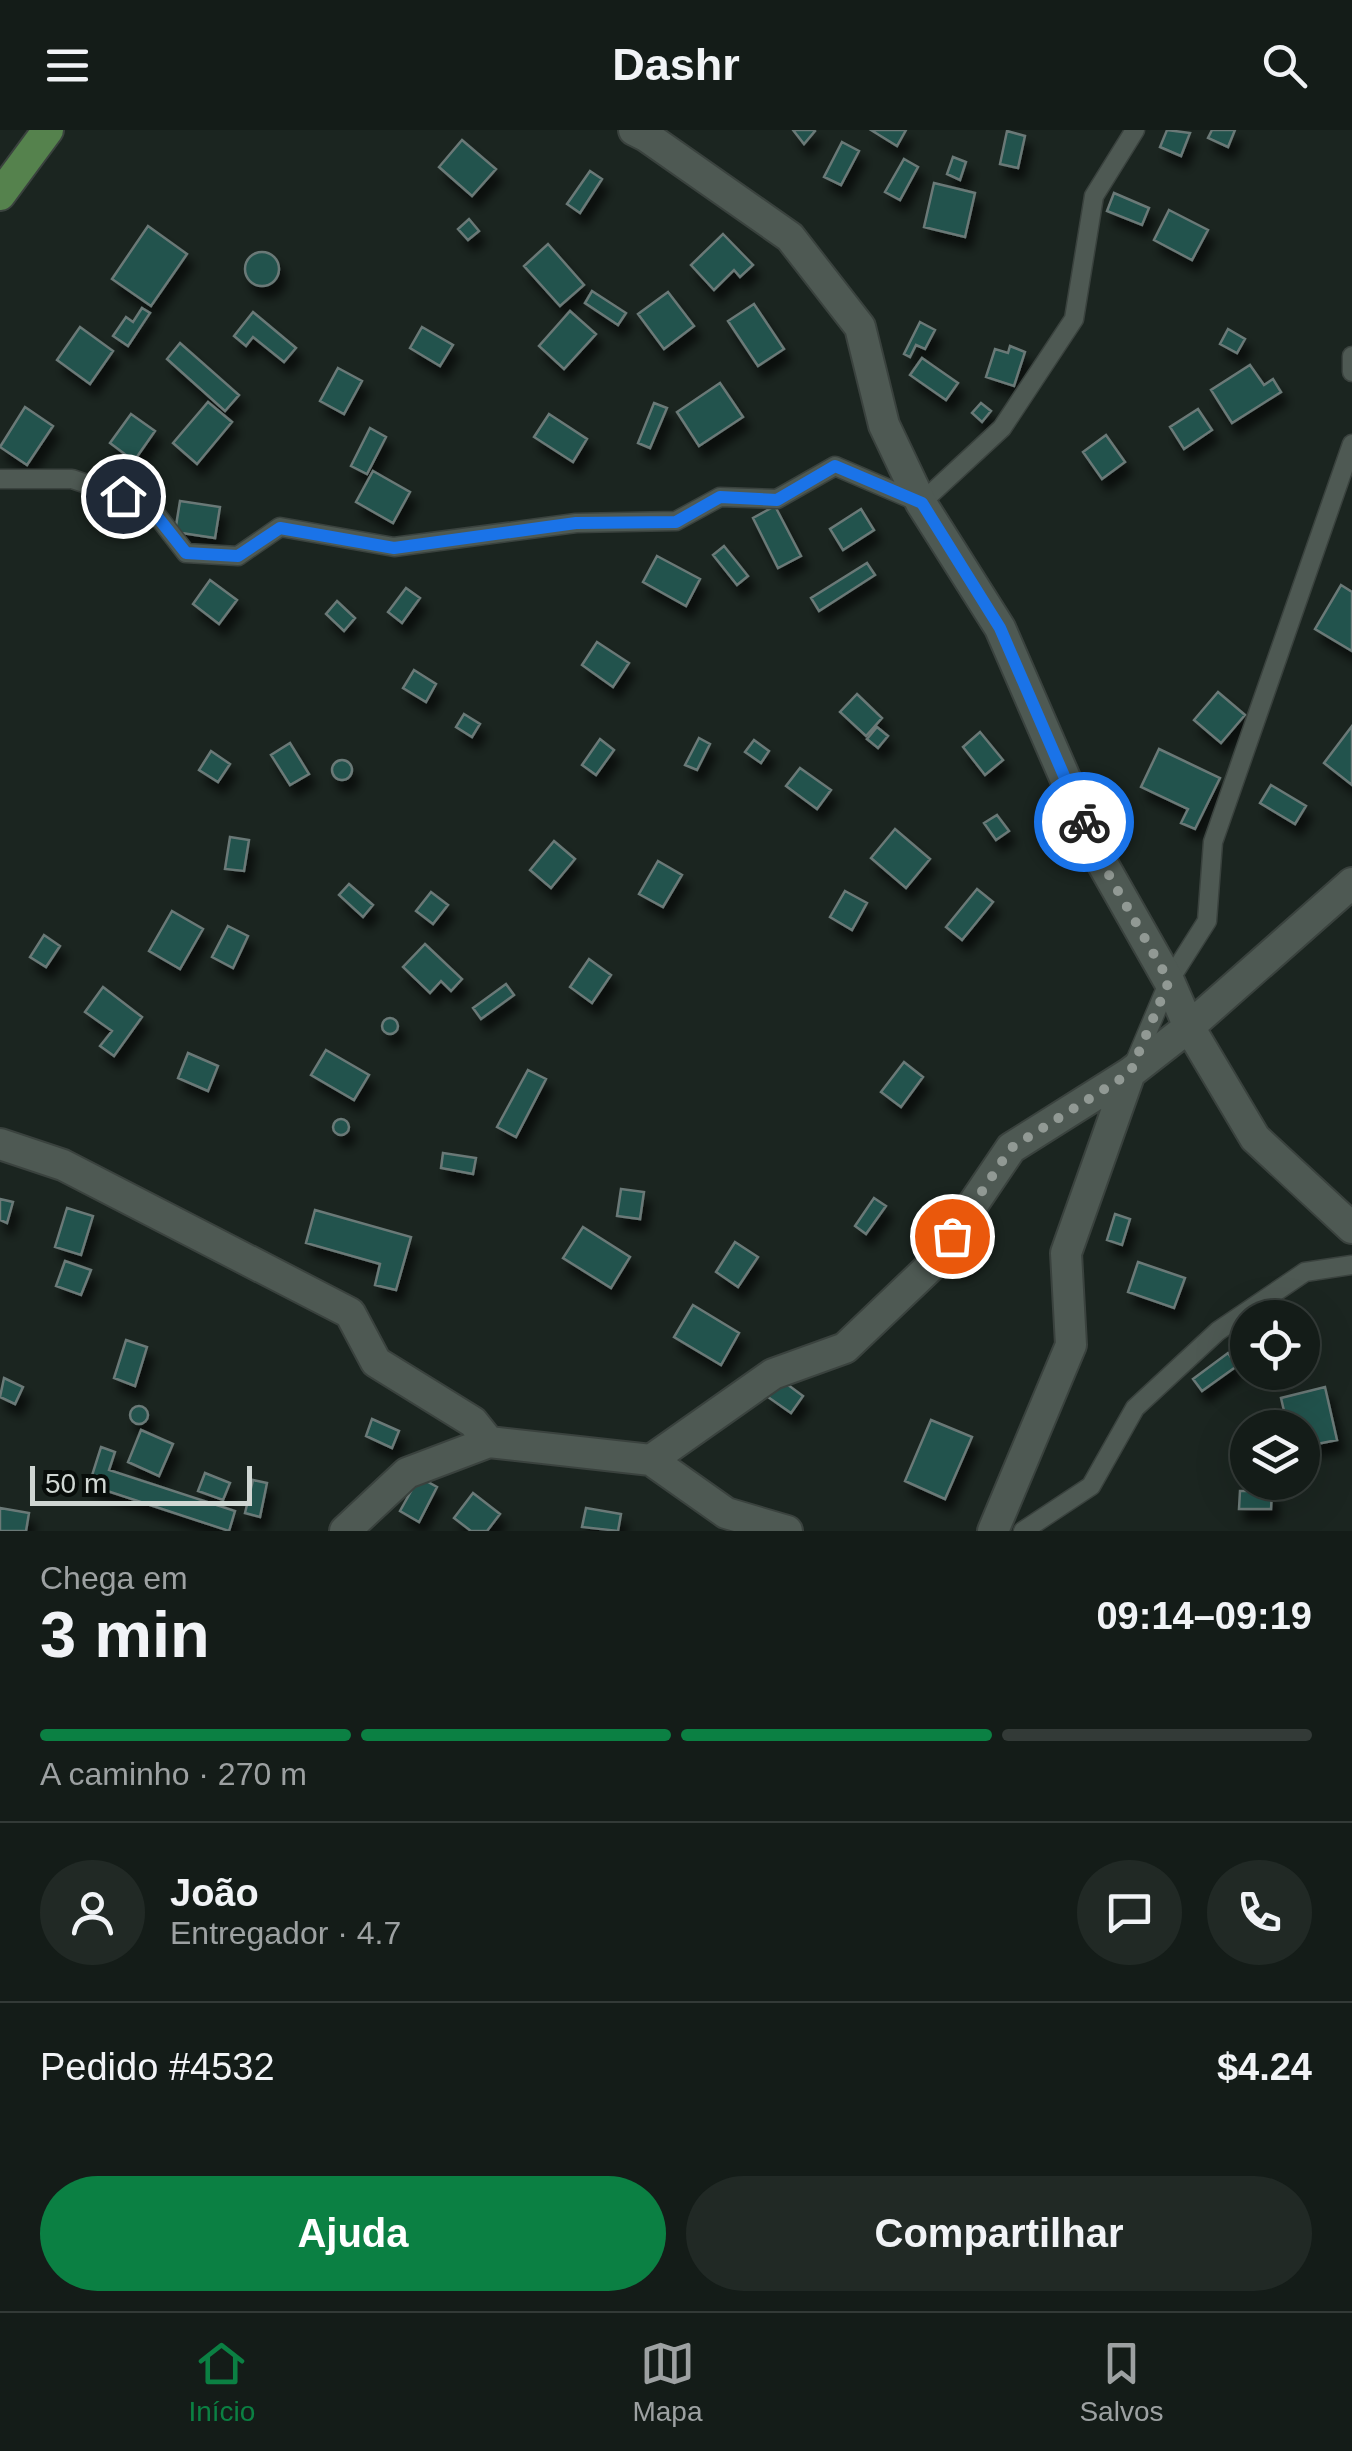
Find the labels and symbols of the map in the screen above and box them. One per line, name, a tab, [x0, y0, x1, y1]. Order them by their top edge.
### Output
pin	[81, 454, 166, 539]
courier	[1034, 772, 1134, 872]
pin	[910, 1194, 995, 1279]
scale bar	[30, 1461, 252, 1506]

